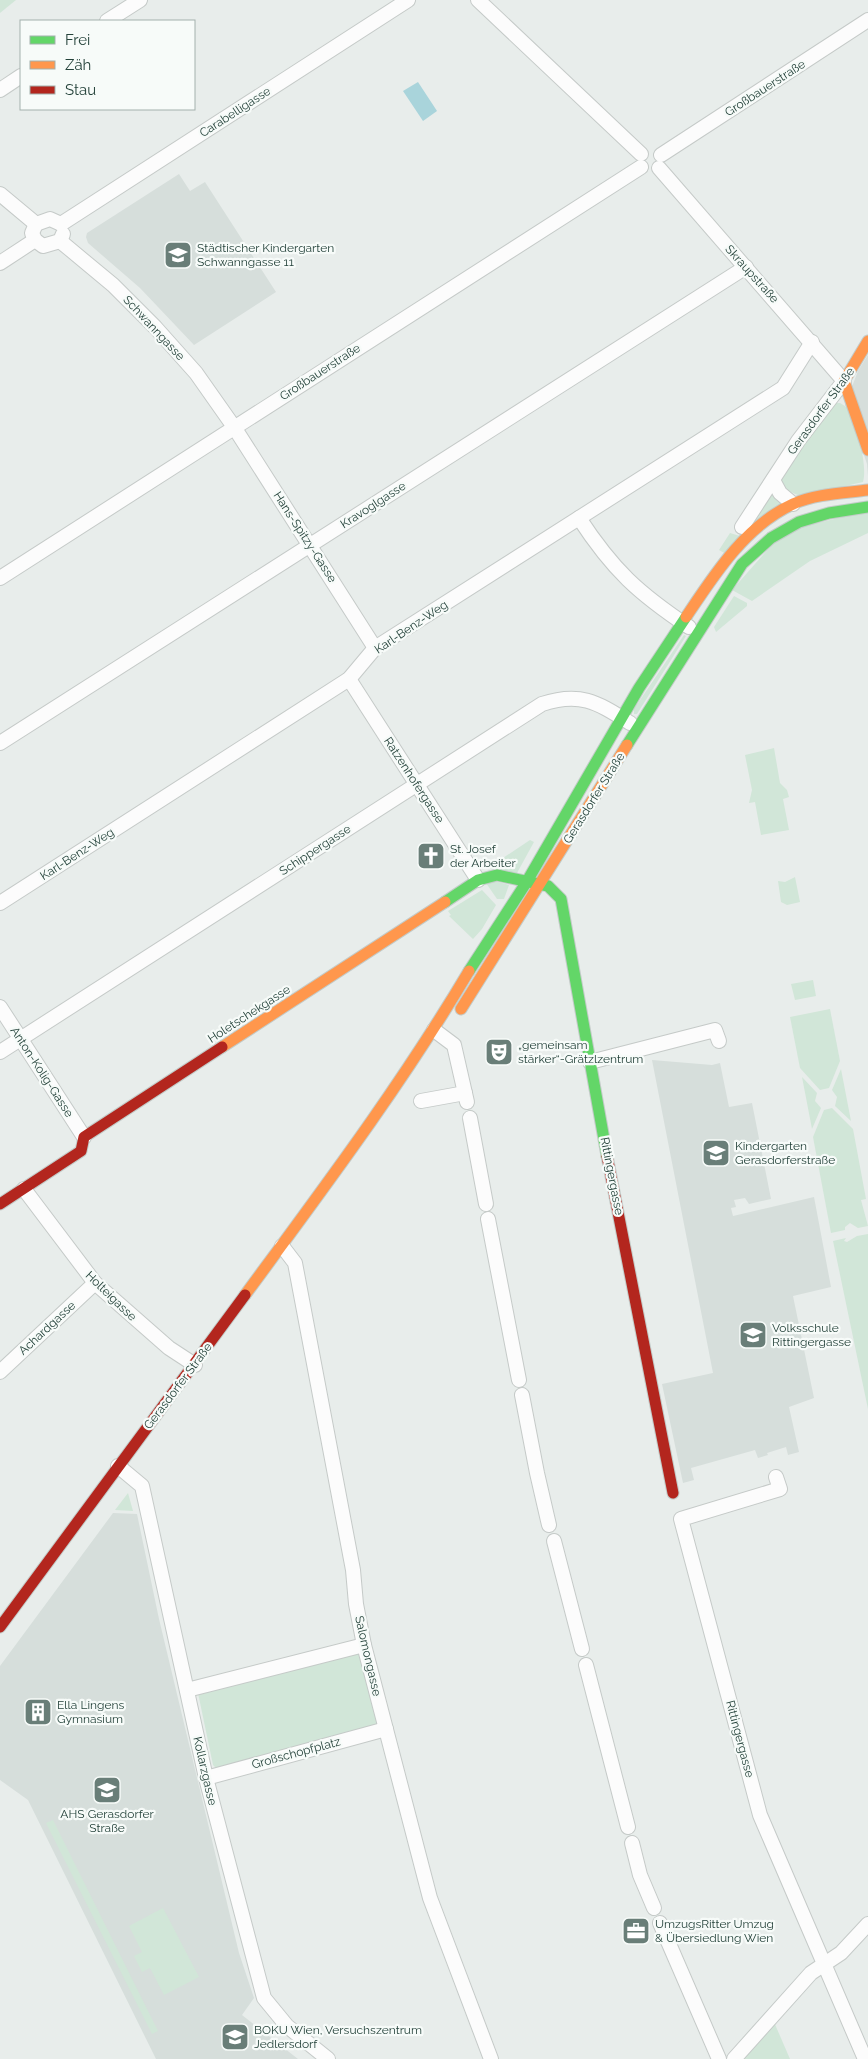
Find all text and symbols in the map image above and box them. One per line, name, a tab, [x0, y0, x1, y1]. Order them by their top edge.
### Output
legend	[20, 20, 195, 110]
text: Frei	[65, 31, 90, 49]
text: Zäh	[65, 56, 91, 74]
street label: Großbauerstraße	[722, 57, 808, 119]
text: Stau	[65, 81, 96, 99]
street label: Carabelligasse	[197, 84, 273, 140]
school or university icon: Städtischer Kindergarten Schwanngasse 11	[163, 240, 193, 270]
place label: Städtischer Kindergarten Schwanngasse 11	[197, 241, 334, 269]
street label: Skraupstraße	[722, 242, 782, 306]
street label: Schwanngasse	[120, 293, 188, 363]
street label: Großbauerstraße	[277, 341, 363, 403]
street label: Gerasdorfer Straße	[785, 365, 857, 457]
street label: Kravoglgasse	[338, 479, 408, 531]
street label: Hans-Spitzy-Gasse	[270, 489, 340, 585]
street label: Karl-Benz-Weg	[372, 597, 450, 657]
street label: Ratzenhofergasse	[381, 734, 447, 826]
street label: Gerasdorfer Straße	[560, 750, 628, 846]
street label: Schippergasse	[277, 822, 353, 878]
street label: Karl-Benz-Weg	[37, 825, 117, 883]
church icon: St. Josef der Arbeiter	[416, 841, 446, 871]
place label: St. Josef der Arbeiter	[450, 842, 516, 870]
street label: Holetschekgasse	[205, 982, 293, 1046]
street label: Anton-Kolig-Gasse	[8, 1024, 76, 1120]
theatre icon: „gemeinsam stärker“-Grätzlzentrum	[484, 1037, 514, 1067]
place label: „gemeinsam stärker“-Grätzlzentrum	[518, 1038, 643, 1066]
street label: Rittingergasse	[598, 1136, 626, 1216]
school or university icon: Kindergarten Gerasdorferstraße	[701, 1138, 731, 1168]
place label: Kindergarten Gerasdorferstraße	[735, 1139, 835, 1167]
street label: Holteigasse	[83, 1268, 139, 1324]
street label: Achardgasse	[16, 1298, 78, 1358]
school or university icon: Volksschule Rittingergasse	[738, 1320, 768, 1350]
place label: Volksschule Rittingergasse	[772, 1321, 851, 1349]
street label: Gerasdorfer Straße	[141, 1340, 215, 1432]
street label: Salomongasse	[352, 1614, 384, 1698]
building icon: Ella Lingens Gymnasium	[23, 1697, 53, 1727]
place label: Ella Lingens Gymnasium	[57, 1698, 125, 1726]
street label: Rittingergasse	[723, 1699, 757, 1779]
street label: Großschopfplatz	[250, 1734, 342, 1772]
street label: Kollarzgasse	[190, 1735, 220, 1807]
school or university icon: AHS Gerasdorfer Straße	[92, 1775, 122, 1805]
place label: AHS Gerasdorfer Straße	[60, 1807, 154, 1835]
office icon: UmzugsRitter Umzug & Übersiedlung Wien	[621, 1916, 651, 1946]
place label: UmzugsRitter Umzug & Übersiedlung Wien	[655, 1917, 774, 1945]
school or university icon: BOKU Wien, Versuchszentrum Jedlersdorf	[220, 2022, 250, 2052]
place label: BOKU Wien, Versuchszentrum Jedlersdorf	[254, 2023, 422, 2051]

